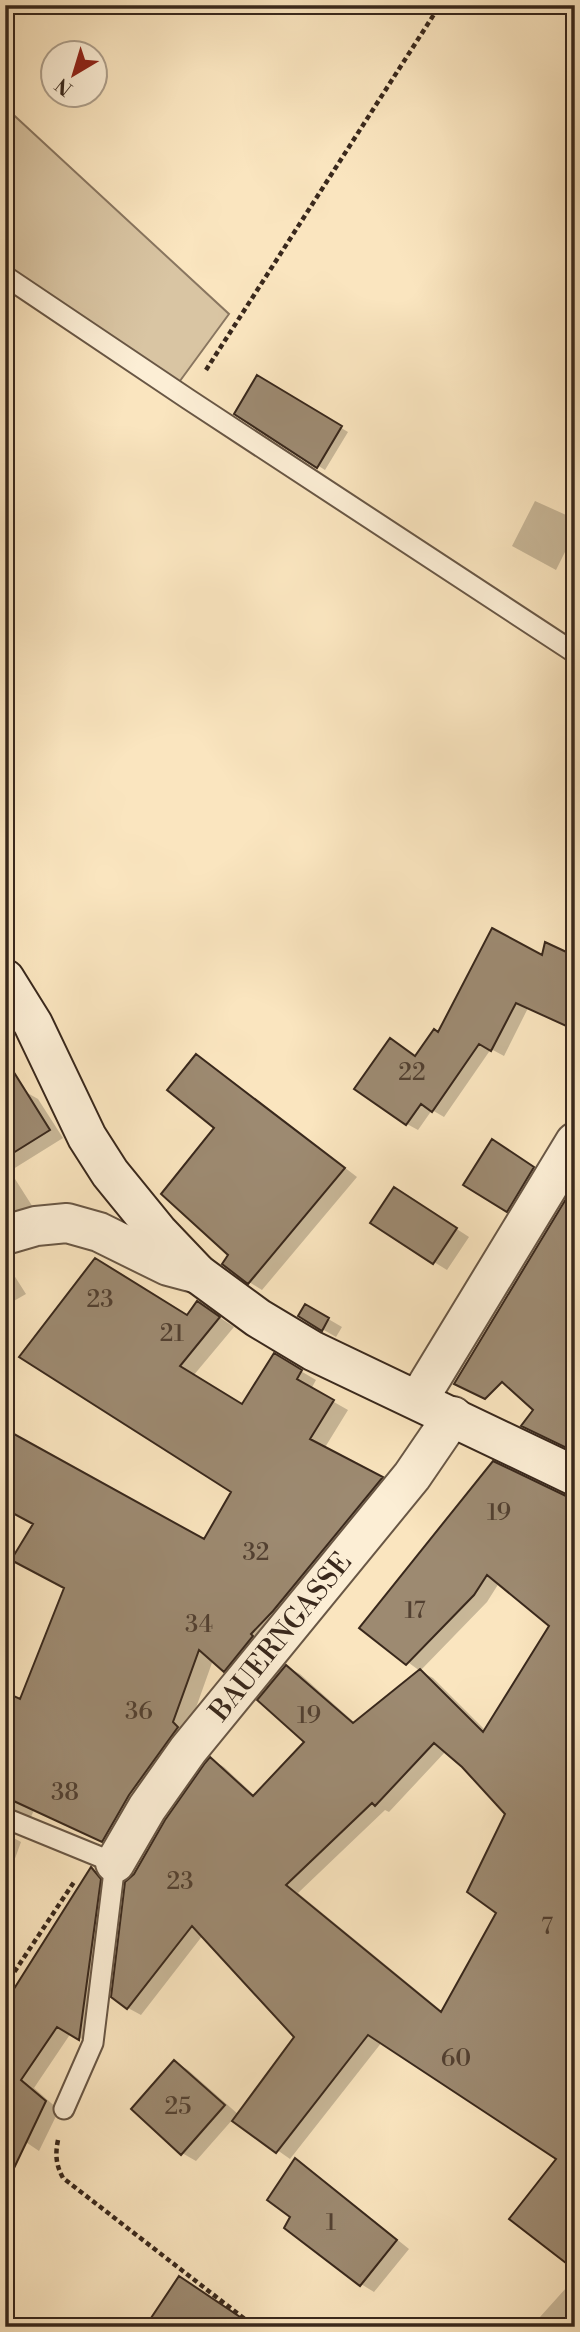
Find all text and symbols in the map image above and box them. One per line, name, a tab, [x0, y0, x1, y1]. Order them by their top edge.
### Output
north arrow	[38, 38, 108, 108]
text: N	[51, 73, 77, 101]
house number: 22	[398, 1058, 426, 1088]
house number: 23	[87, 1285, 113, 1315]
house number: 21	[160, 1319, 185, 1349]
house number: 19	[487, 1498, 511, 1528]
house number: 32	[243, 1538, 269, 1568]
street label: BAUERNGASSE	[202, 1546, 360, 1729]
house number: 17	[404, 1596, 426, 1626]
house number: 34	[185, 1610, 213, 1640]
house number: 36	[125, 1697, 153, 1727]
house number: 19	[297, 1701, 321, 1731]
house number: 38	[51, 1778, 79, 1808]
house number: 23	[167, 1867, 193, 1897]
house number: 7	[541, 1912, 553, 1942]
house number: 60	[441, 2044, 471, 2074]
house number: 25	[165, 2092, 191, 2122]
house number: 1	[326, 2208, 337, 2238]

